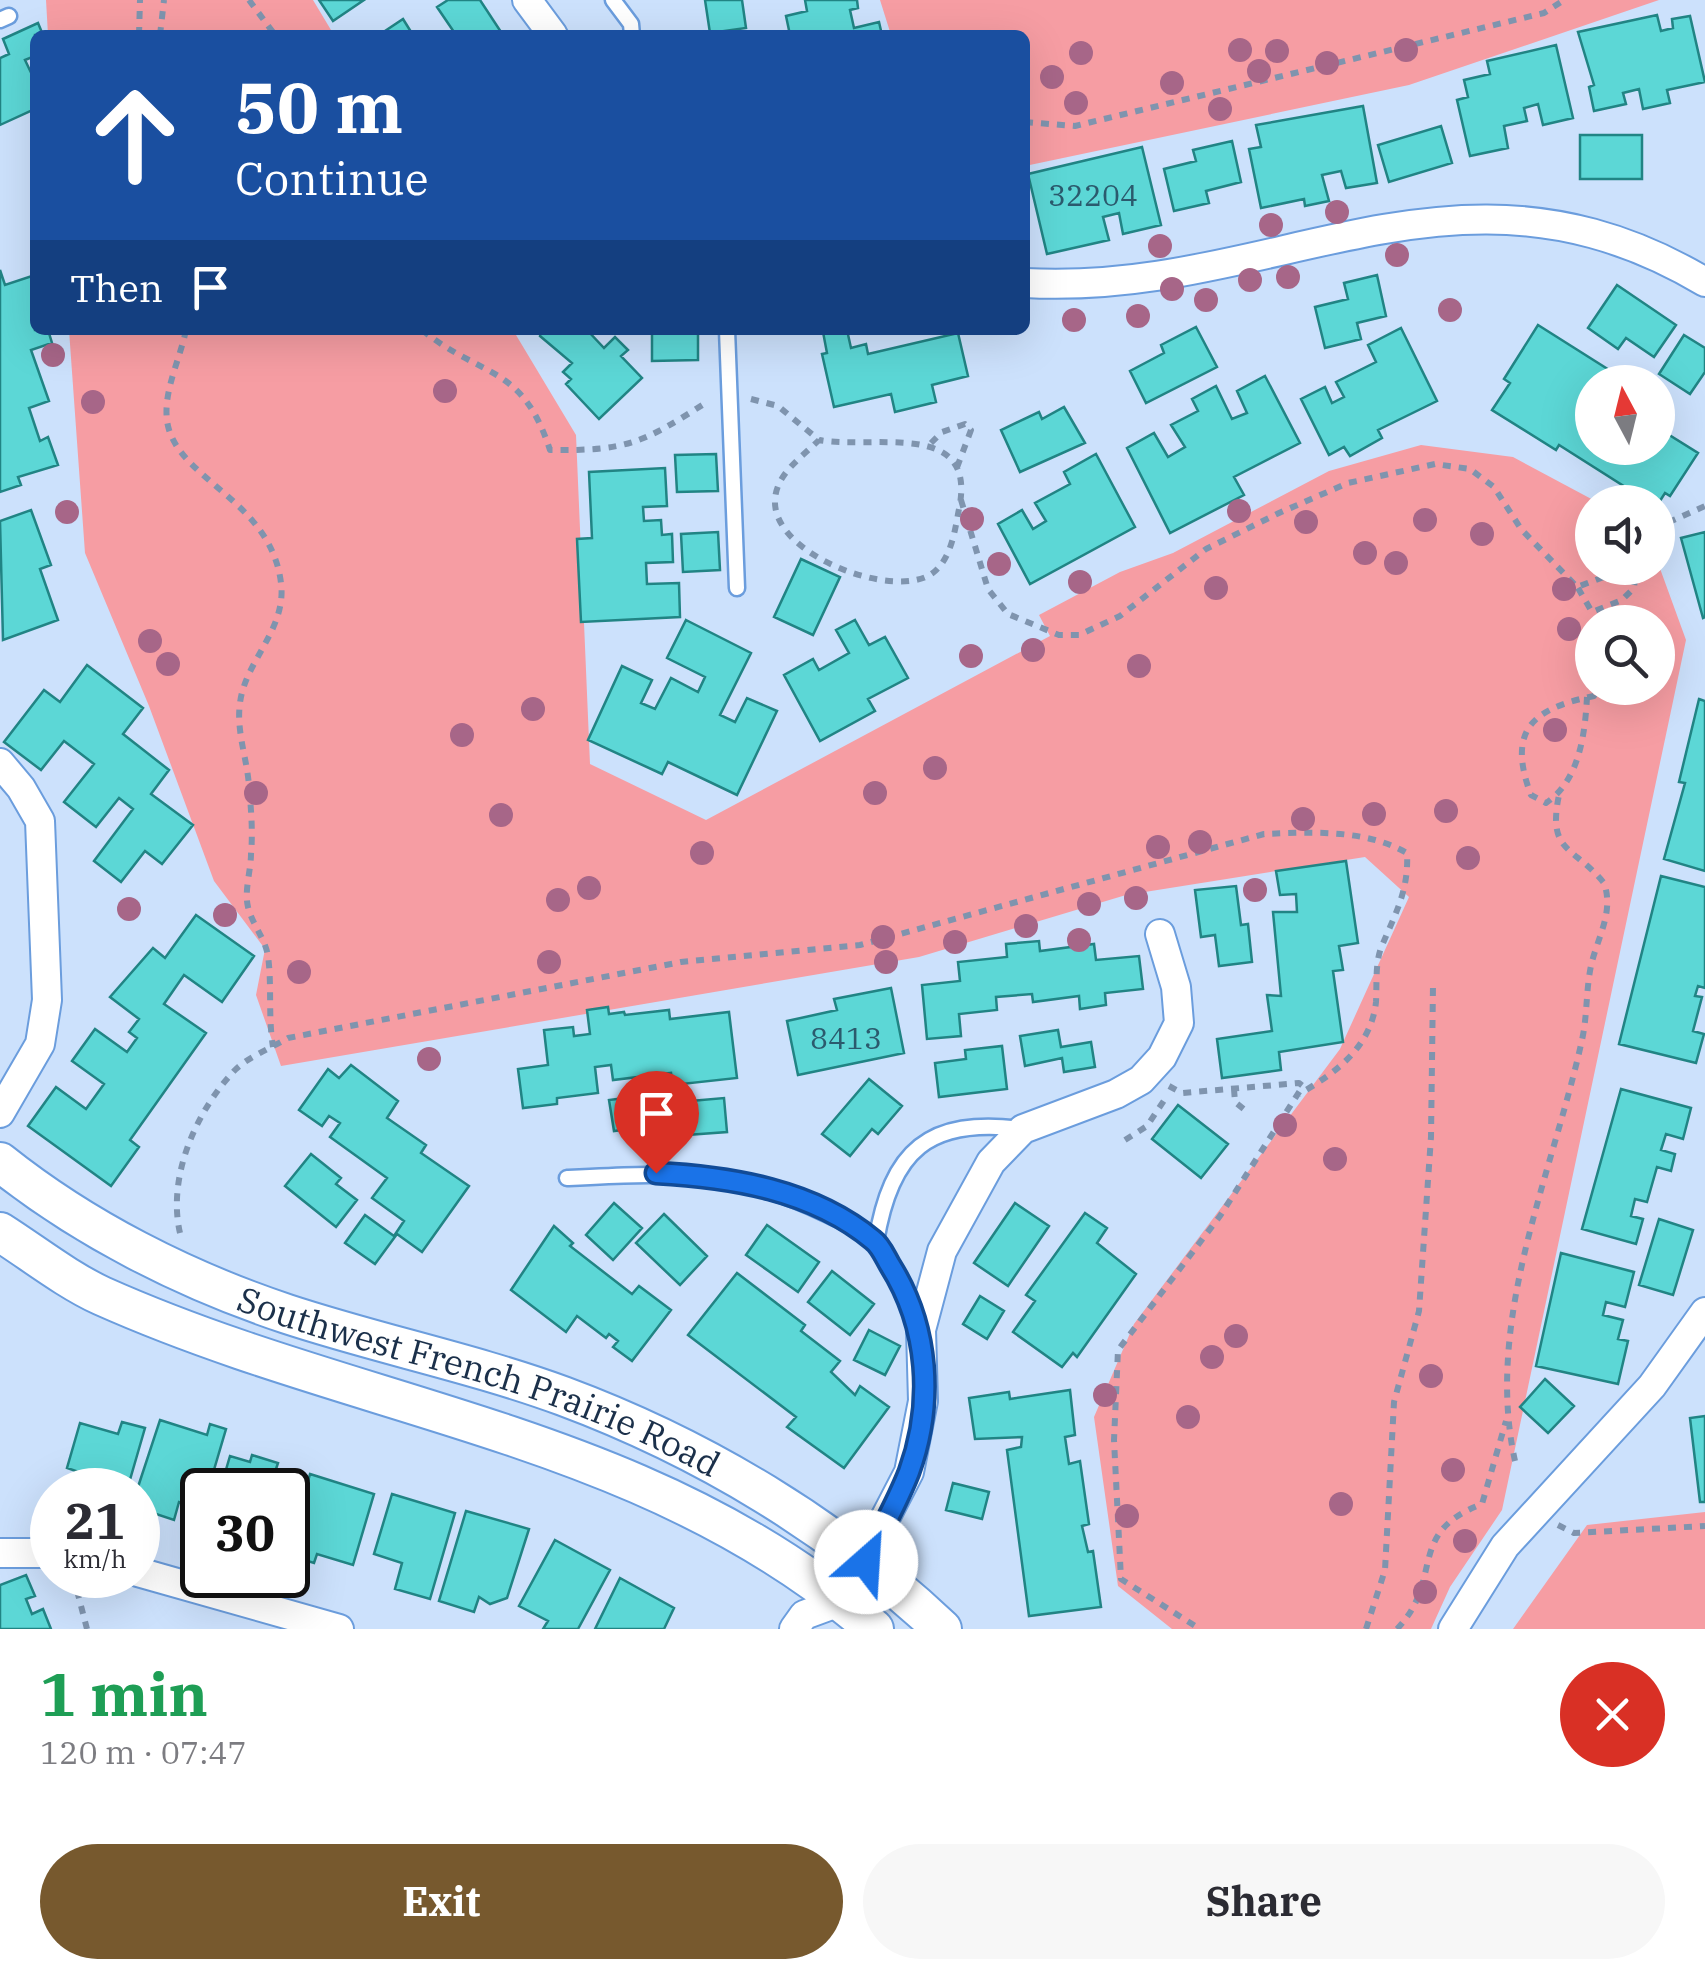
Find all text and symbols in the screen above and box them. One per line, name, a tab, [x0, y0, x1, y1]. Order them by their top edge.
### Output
text: 50 m	[235, 61, 403, 152]
icon: ahead	[70, 70, 200, 200]
text: Continue	[235, 149, 429, 207]
house number: 32204	[1048, 175, 1138, 214]
icon: arrive	[183, 260, 238, 315]
text: Then	[70, 263, 163, 312]
north arrow	[1575, 365, 1675, 465]
map controls	[1575, 365, 1675, 705]
button: sound	[1575, 485, 1675, 585]
button: search	[1575, 605, 1675, 705]
house number: 8413	[810, 1018, 882, 1057]
pin	[614, 1071, 699, 1174]
icon: arrive	[629, 1086, 684, 1141]
street label: Southwest French Prairie Road	[231, 1275, 728, 1487]
speed limit sign: 30	[180, 1468, 310, 1598]
text: 21	[65, 1488, 125, 1553]
position arrow	[814, 1510, 918, 1614]
text: km/h	[63, 1542, 127, 1575]
text: 1 min	[40, 1654, 208, 1733]
button: close	[1560, 1662, 1665, 1767]
text: 120 m · 07:47	[40, 1731, 247, 1773]
button: Exit	[40, 1844, 843, 1959]
button: Share	[863, 1844, 1665, 1959]

